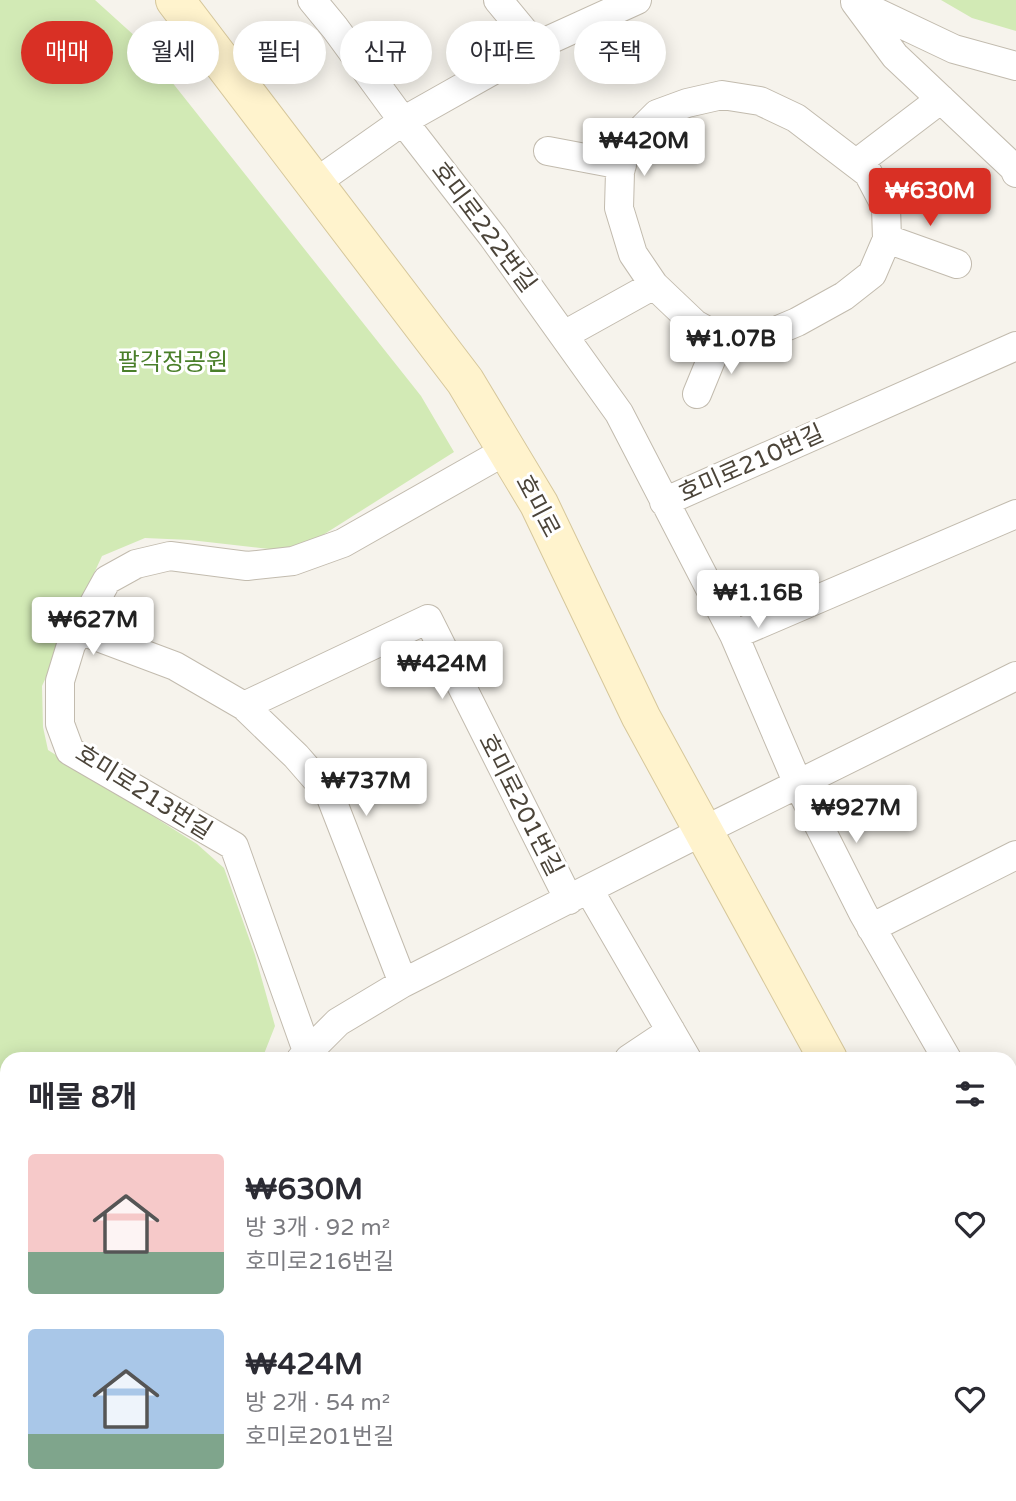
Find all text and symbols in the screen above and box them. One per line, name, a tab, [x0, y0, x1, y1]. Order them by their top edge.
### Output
chip: 매매	[21, 21, 113, 84]
chip: 월세	[127, 21, 219, 84]
chip: 필터	[233, 21, 326, 84]
chip: 신규	[340, 21, 432, 84]
chip: 아파트	[446, 21, 560, 84]
chip: 주택	[574, 21, 666, 84]
pin: ₩420M	[595, 118, 693, 178]
text: ₩420M	[599, 127, 689, 155]
street label: 호미로222번길	[425, 156, 542, 298]
pin: ₩630M	[881, 168, 979, 228]
text: ₩630M	[885, 177, 975, 205]
pin: ₩1.07B	[674, 316, 788, 376]
text: ₩1.07B	[686, 325, 776, 353]
park label: 팔각정공원	[118, 348, 228, 377]
street label: 호미로210번길	[674, 419, 828, 508]
street label: 호미로	[509, 470, 566, 542]
pin: ₩1.16B	[701, 570, 815, 630]
text: ₩1.16B	[713, 579, 803, 607]
pin: ₩627M	[44, 598, 142, 657]
text: ₩627M	[48, 606, 138, 634]
pin: ₩424M	[393, 642, 491, 701]
text: ₩424M	[397, 650, 487, 678]
street label: 호미로201번길	[472, 729, 569, 881]
street label: 호미로213번길	[70, 739, 217, 846]
pin: ₩737M	[317, 758, 415, 818]
text: ₩737M	[321, 767, 411, 795]
pin: ₩927M	[807, 786, 905, 845]
text: ₩927M	[811, 794, 901, 822]
icon: filters	[951, 1075, 989, 1113]
text: 매물 8개	[28, 1079, 137, 1116]
text: ₩630M	[245, 1171, 363, 1208]
icon: home	[84, 1182, 168, 1266]
icon: heart	[951, 1205, 989, 1243]
text: 방 3개 · 92 m²	[245, 1214, 390, 1242]
text: 호미로216번길	[245, 1248, 394, 1276]
text: ₩424M	[245, 1346, 363, 1383]
icon: home	[84, 1357, 168, 1441]
icon: heart	[951, 1380, 989, 1418]
text: 방 2개 · 54 m²	[245, 1389, 390, 1417]
text: 호미로201번길	[245, 1423, 394, 1451]

